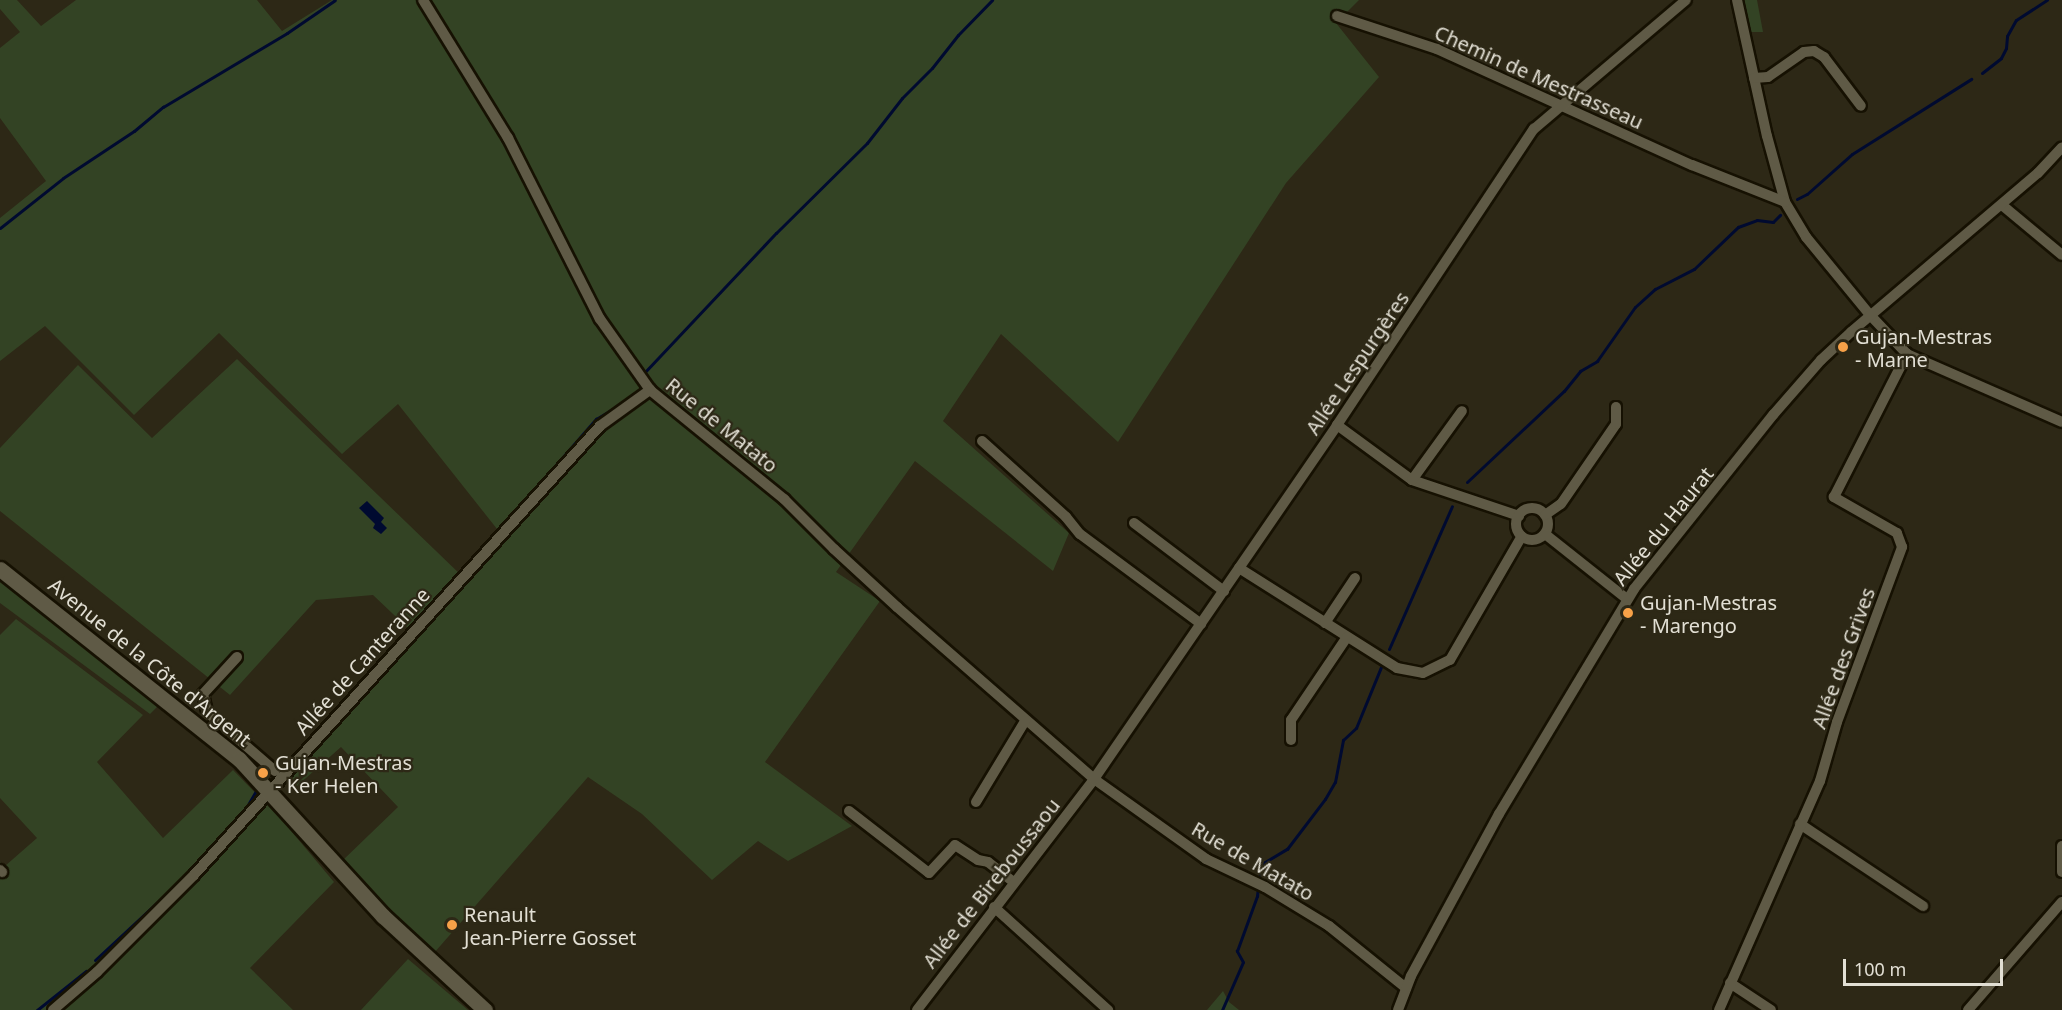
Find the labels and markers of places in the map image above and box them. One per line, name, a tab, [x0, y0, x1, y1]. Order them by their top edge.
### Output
place label: Gujan-Mestras - Marne	[1855, 324, 1992, 371]
marker: Gujan-Mestras - Marne	[1836, 340, 1850, 354]
place label: Gujan-Mestras - Marengo	[1640, 590, 1777, 637]
marker: Gujan-Mestras - Marengo	[1621, 606, 1635, 620]
place label: Gujan-Mestras - Ker Helen	[275, 750, 412, 797]
marker: Gujan-Mestras - Ker Helen	[256, 766, 270, 780]
place label: Renault Jean-Pierre Gosset	[464, 902, 636, 949]
marker: Renault Jean-Pierre Gosset	[445, 918, 459, 932]

